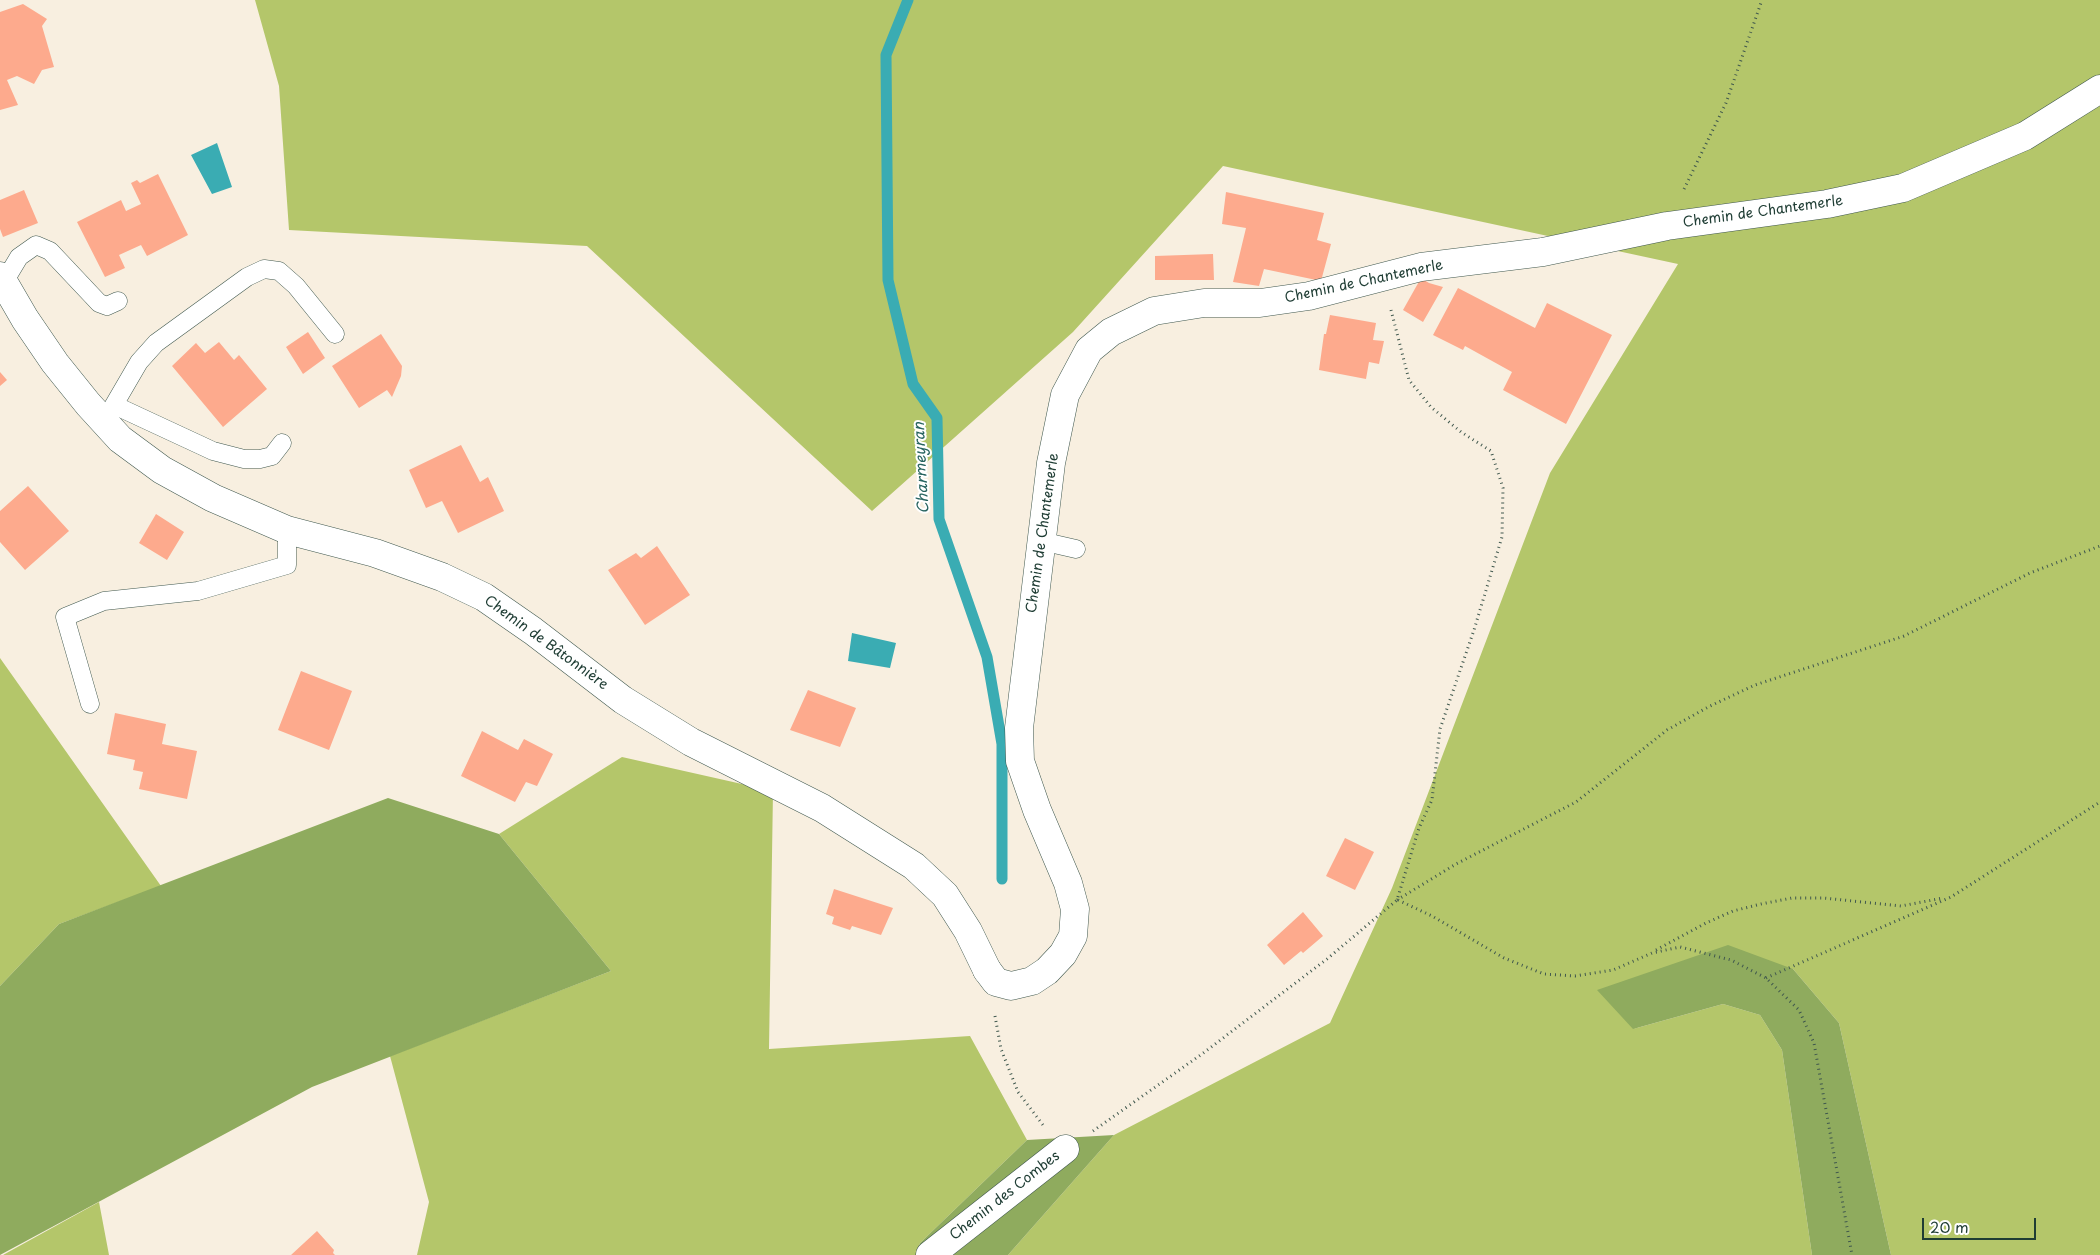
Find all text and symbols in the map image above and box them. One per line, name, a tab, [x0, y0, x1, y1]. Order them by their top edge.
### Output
street label: Chemin de Chantemerle	[1682, 192, 1844, 232]
street label: Chemin de Chantemerle	[1283, 257, 1445, 307]
water label: Charmeyran	[911, 422, 933, 514]
street label: Chemin de Chantemerle	[1023, 452, 1063, 614]
street label: Chemin de Bâtonnière	[481, 592, 611, 694]
street label: Chemin des Combes	[947, 1148, 1063, 1244]
scale bar	[1925, 1208, 2039, 1240]
text: 20 m	[1930, 1215, 1969, 1238]

